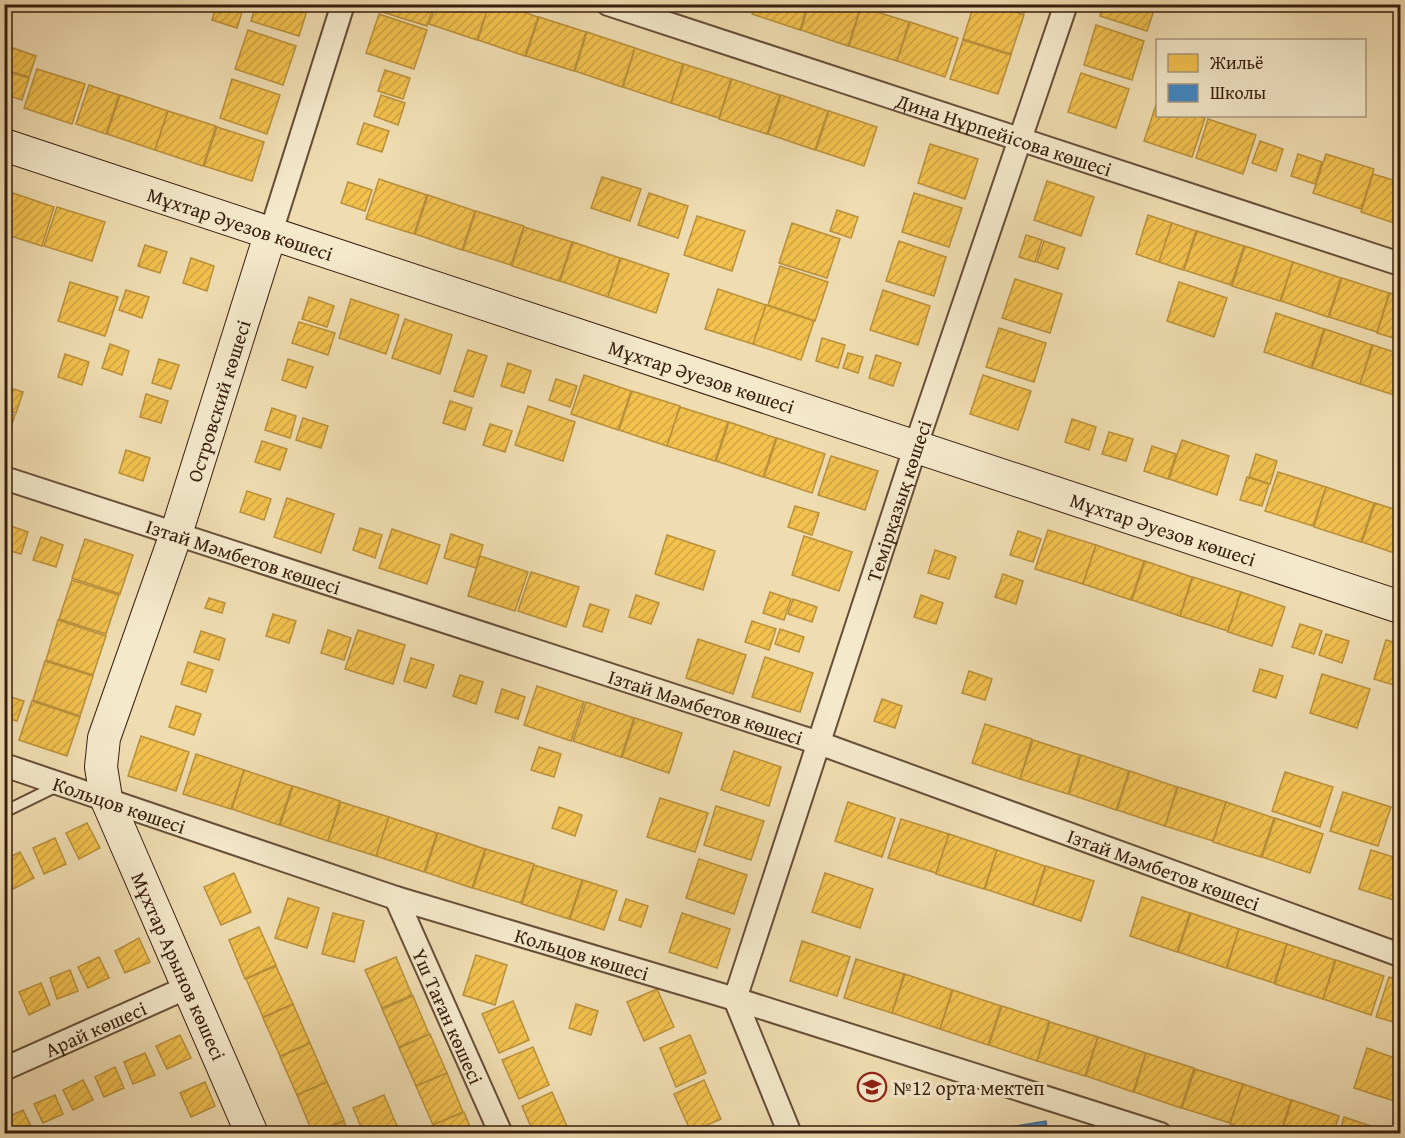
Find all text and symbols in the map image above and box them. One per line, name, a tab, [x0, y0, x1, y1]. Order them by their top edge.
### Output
legend	[1156, 39, 1366, 117]
text: Жильё	[1209, 49, 1264, 76]
text: Школы	[1210, 79, 1267, 106]
street label: Дина Нұрпейісова көшесі	[892, 85, 1116, 183]
street label: Мұхтар Әуезов көшесі	[144, 179, 338, 268]
street label: Островский көшесі	[179, 315, 257, 486]
street label: Мұхтар Әуезов көшесі	[605, 332, 799, 420]
street label: Темірқазық көшесі	[858, 415, 938, 586]
street label: Мұхтар Әуезов көшесі	[1066, 484, 1260, 573]
street label: Ізтай Мәмбетов көшесі	[143, 511, 345, 601]
street label: Ізтай Мәмбетов көшесі	[605, 661, 807, 752]
street label: Кольцов көшесі	[49, 768, 190, 840]
street label: Ізтай Мәмбетов көшесі	[1063, 820, 1264, 917]
street label: Мұхтар Арынов көшесі	[124, 867, 234, 1065]
street label: Кольцов көшесі	[511, 920, 653, 987]
street label: Үш Таған көшесі	[406, 943, 492, 1089]
street label: Арай көшесі	[40, 993, 151, 1064]
school or university icon: №12 орта мектеп	[856, 1071, 888, 1103]
place label: №12 орта мектеп	[893, 1073, 1045, 1102]

